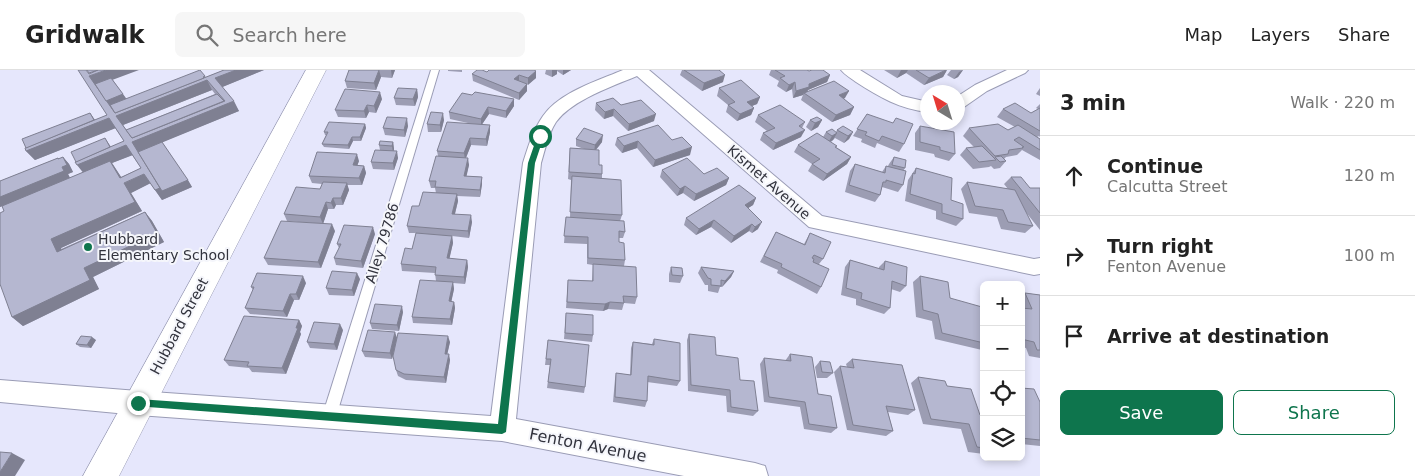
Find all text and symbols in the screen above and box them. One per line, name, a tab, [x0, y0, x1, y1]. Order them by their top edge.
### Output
search box	[175, 12, 525, 57]
text: Gridwalk	[25, 21, 145, 49]
icon: search	[193, 21, 221, 49]
text: Search here	[233, 24, 347, 46]
text: Map	[1184, 24, 1222, 45]
text: Layers	[1250, 24, 1310, 45]
text: Share	[1338, 24, 1390, 45]
north arrow	[920, 85, 965, 130]
text: 3 min	[1060, 91, 1126, 115]
text: Walk · 220 m	[1290, 93, 1395, 112]
route start	[529, 125, 552, 148]
street label: Kismet Avenue	[724, 142, 814, 222]
text: Continue	[1107, 155, 1203, 177]
icon: ahead	[1060, 162, 1088, 190]
text: 120 m	[1344, 166, 1395, 185]
text: Calcutta Street	[1107, 177, 1227, 196]
street label: Alley 79786	[362, 201, 402, 285]
place label: Hubbard Elementary School	[98, 231, 230, 263]
text: Turn right	[1107, 235, 1213, 257]
marker: Hubbard Elementary School	[82, 241, 94, 253]
icon: right	[1060, 242, 1088, 270]
text: 100 m	[1344, 246, 1395, 265]
text: Fenton Avenue	[1107, 257, 1226, 276]
street label: Hubbard Street	[147, 274, 211, 377]
map controls	[980, 281, 1025, 461]
button: +	[980, 281, 1025, 326]
icon: arrive	[1060, 322, 1088, 350]
text: Arrive at destination	[1107, 325, 1329, 347]
button: −	[980, 326, 1025, 371]
button: locate	[980, 371, 1025, 416]
button: Save	[1060, 390, 1223, 435]
button: Share	[1233, 390, 1395, 435]
route end	[127, 392, 150, 415]
button: layers	[980, 416, 1025, 461]
street label: Fenton Avenue	[528, 424, 648, 466]

